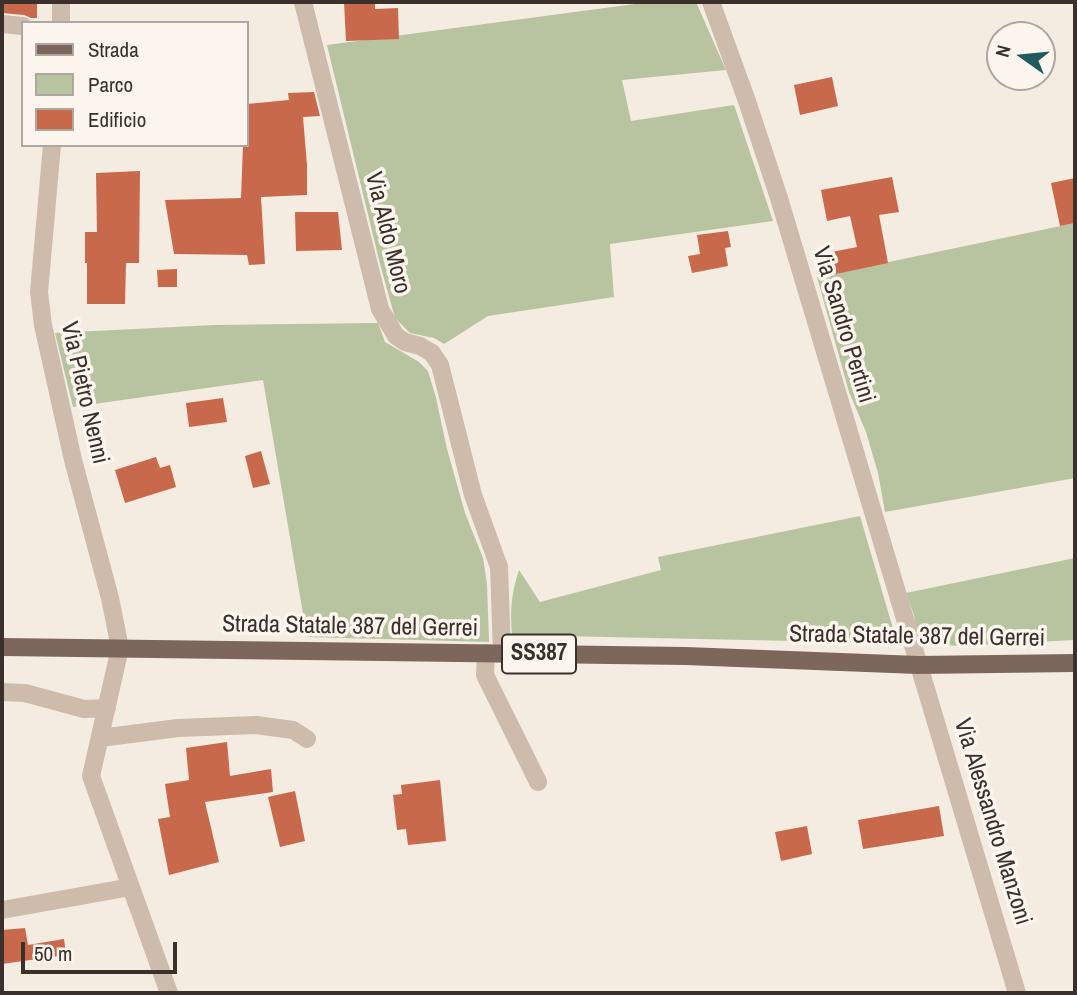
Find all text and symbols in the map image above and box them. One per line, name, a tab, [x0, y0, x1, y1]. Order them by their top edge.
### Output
legend	[21, 21, 248, 147]
north arrow	[986, 21, 1056, 91]
text: Strada	[88, 35, 139, 64]
text: N	[989, 42, 1017, 60]
text: Parco	[88, 70, 133, 99]
text: Edificio	[88, 105, 146, 134]
street label: Via Aldo Moro	[358, 169, 416, 297]
street label: Via Sandro Pertini	[806, 244, 880, 406]
street label: Via Pietro Nenni	[54, 319, 114, 467]
street label: Strada Statale 387 del Gerrei	[222, 610, 478, 644]
street label: Strada Statale 387 del Gerrei	[789, 620, 1045, 654]
road number: SS387	[502, 634, 576, 674]
street label: Via Alessandro Manzoni	[947, 715, 1037, 929]
scale bar	[24, 928, 180, 972]
text: 50 m	[34, 939, 72, 968]

